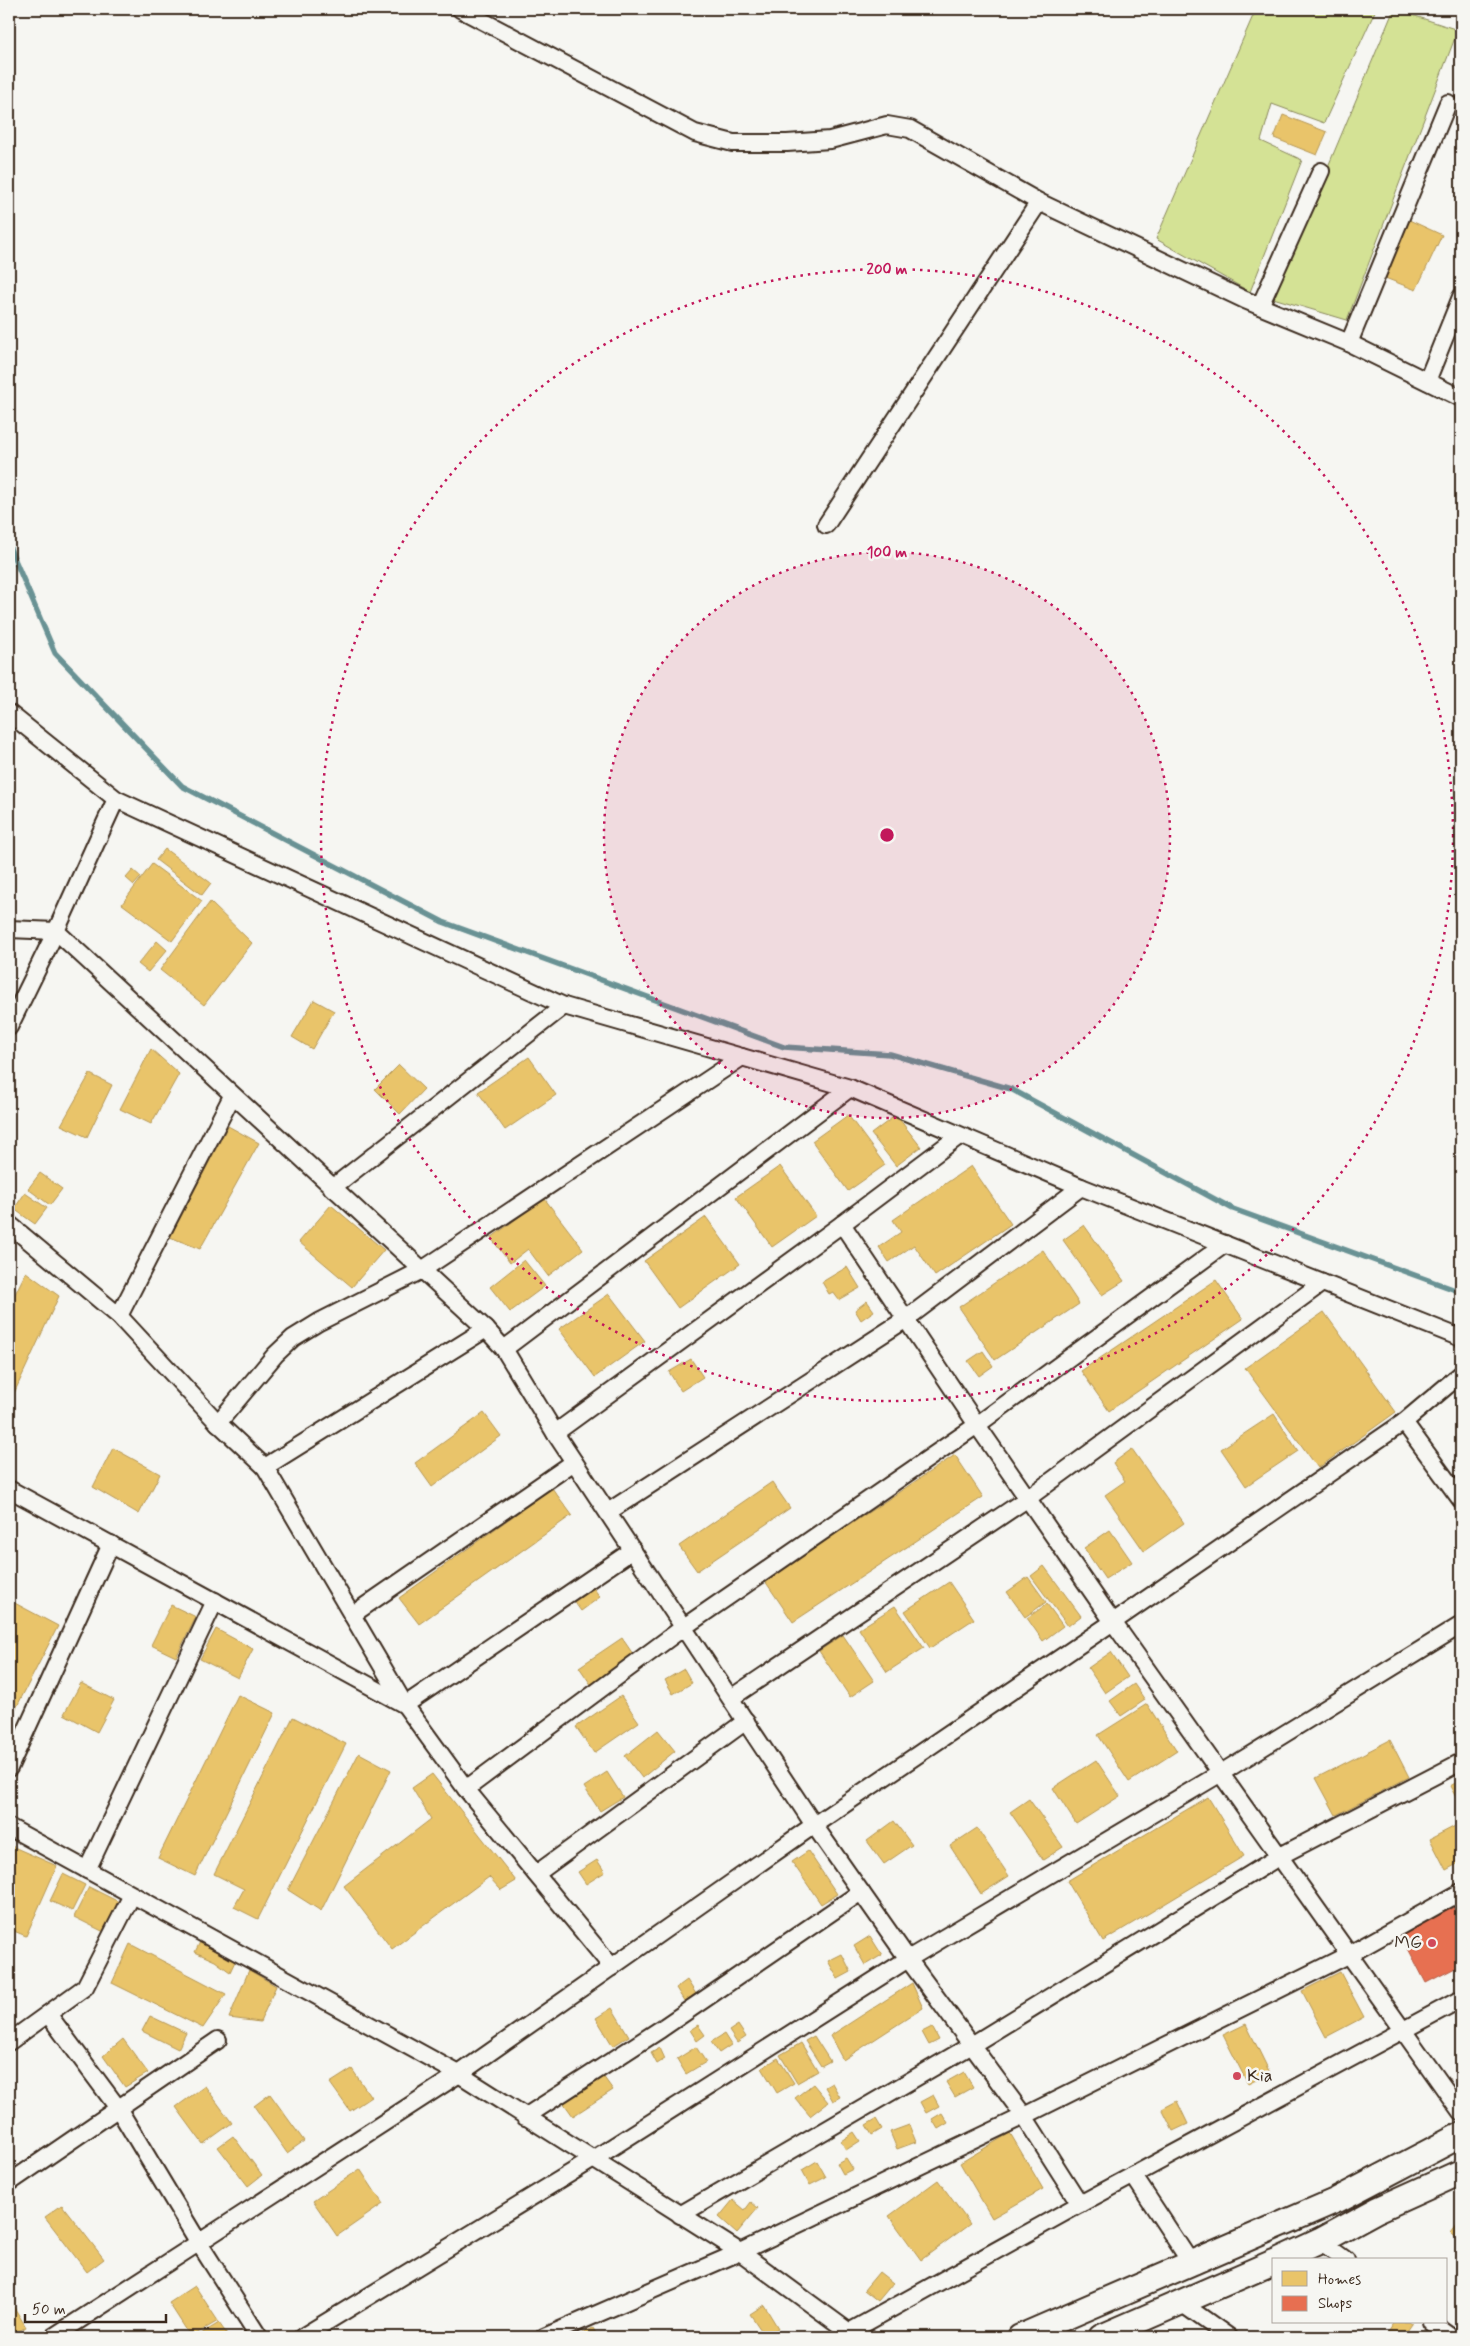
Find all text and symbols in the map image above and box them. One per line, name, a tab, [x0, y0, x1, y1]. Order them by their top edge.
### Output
text: 200 m	[867, 260, 908, 280]
text: 100 m	[867, 543, 907, 563]
centre of rings	[878, 826, 896, 844]
place label: MG	[1394, 1931, 1422, 1955]
marker: MG	[1426, 1937, 1438, 1949]
place label: Kia	[1247, 2064, 1273, 2088]
marker: Kia	[1231, 2070, 1243, 2082]
legend	[1272, 2258, 1448, 2324]
text: Homes	[1318, 2270, 1361, 2290]
scale bar	[25, 2291, 166, 2323]
text: Shops	[1318, 2294, 1353, 2314]
text: 50 m	[32, 2300, 66, 2320]

